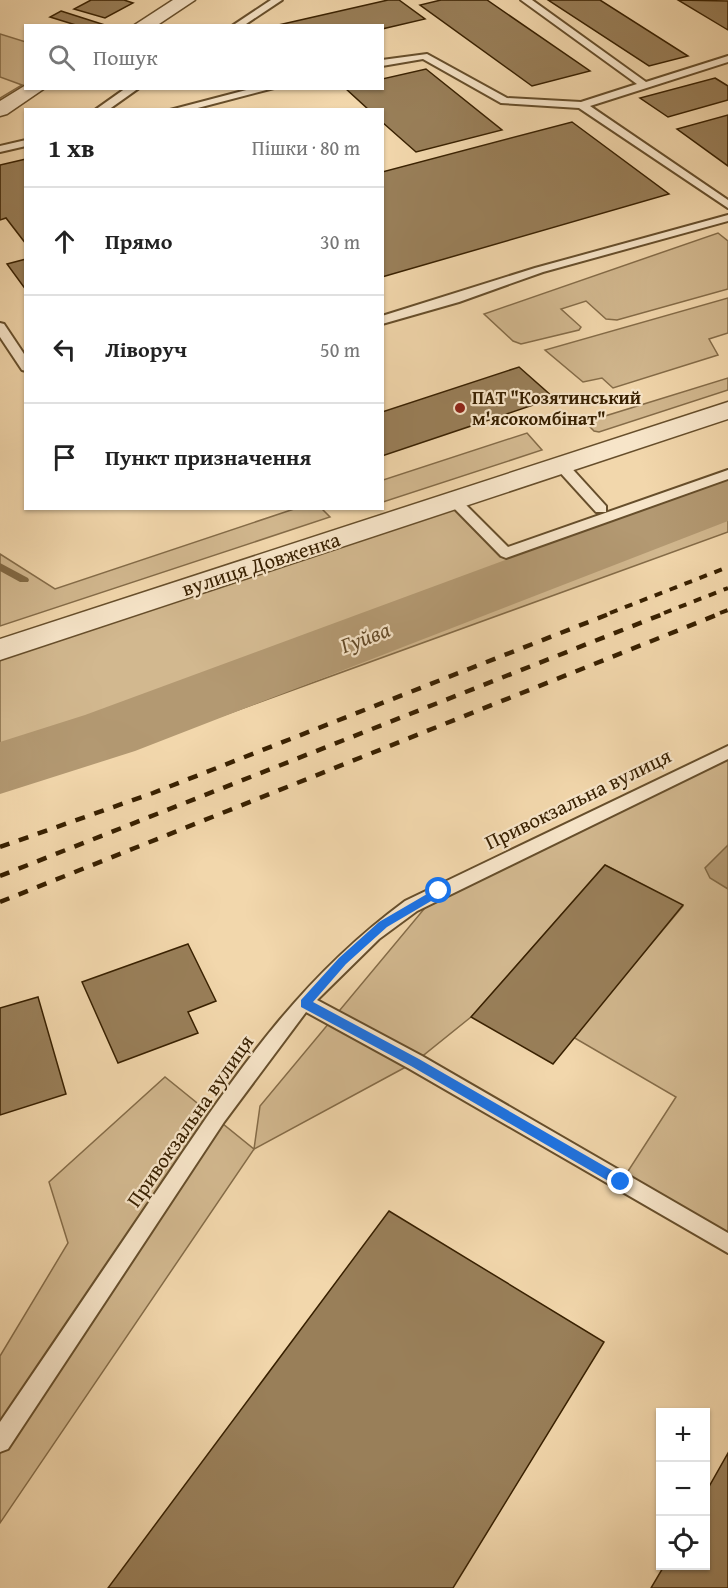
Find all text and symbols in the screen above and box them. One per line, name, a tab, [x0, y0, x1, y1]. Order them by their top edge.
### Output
search box	[24, 24, 384, 90]
icon: search	[45, 41, 78, 74]
text: Пошук	[93, 41, 158, 73]
text: 1 хв	[48, 128, 95, 167]
text: Пішки · 80 m	[252, 133, 360, 162]
icon: ahead	[48, 225, 81, 258]
text: Прямо	[105, 225, 172, 257]
text: 30 m	[320, 227, 360, 256]
icon: left	[48, 333, 81, 366]
text: Ліворуч	[105, 333, 187, 365]
text: 50 m	[320, 335, 360, 364]
place label: ПАТ "Козятинський м'ясокомбінат"	[472, 384, 641, 432]
marker: ПАТ "Козятинський м'ясокомбінат"	[453, 401, 467, 415]
icon: arrive	[48, 441, 81, 474]
text: Пункт призначення	[105, 441, 311, 473]
street label: вулиця Довженка	[178, 523, 344, 604]
water label: Гуйва	[335, 613, 395, 661]
street label: Привокзальна вулиця	[479, 740, 677, 857]
route start	[425, 877, 451, 903]
street label: Привокзальна вулиця	[118, 1028, 261, 1213]
route end	[607, 1168, 633, 1194]
map controls	[656, 1408, 710, 1570]
button: +	[656, 1408, 710, 1462]
button: −	[656, 1462, 710, 1516]
button: locate	[656, 1516, 710, 1570]

